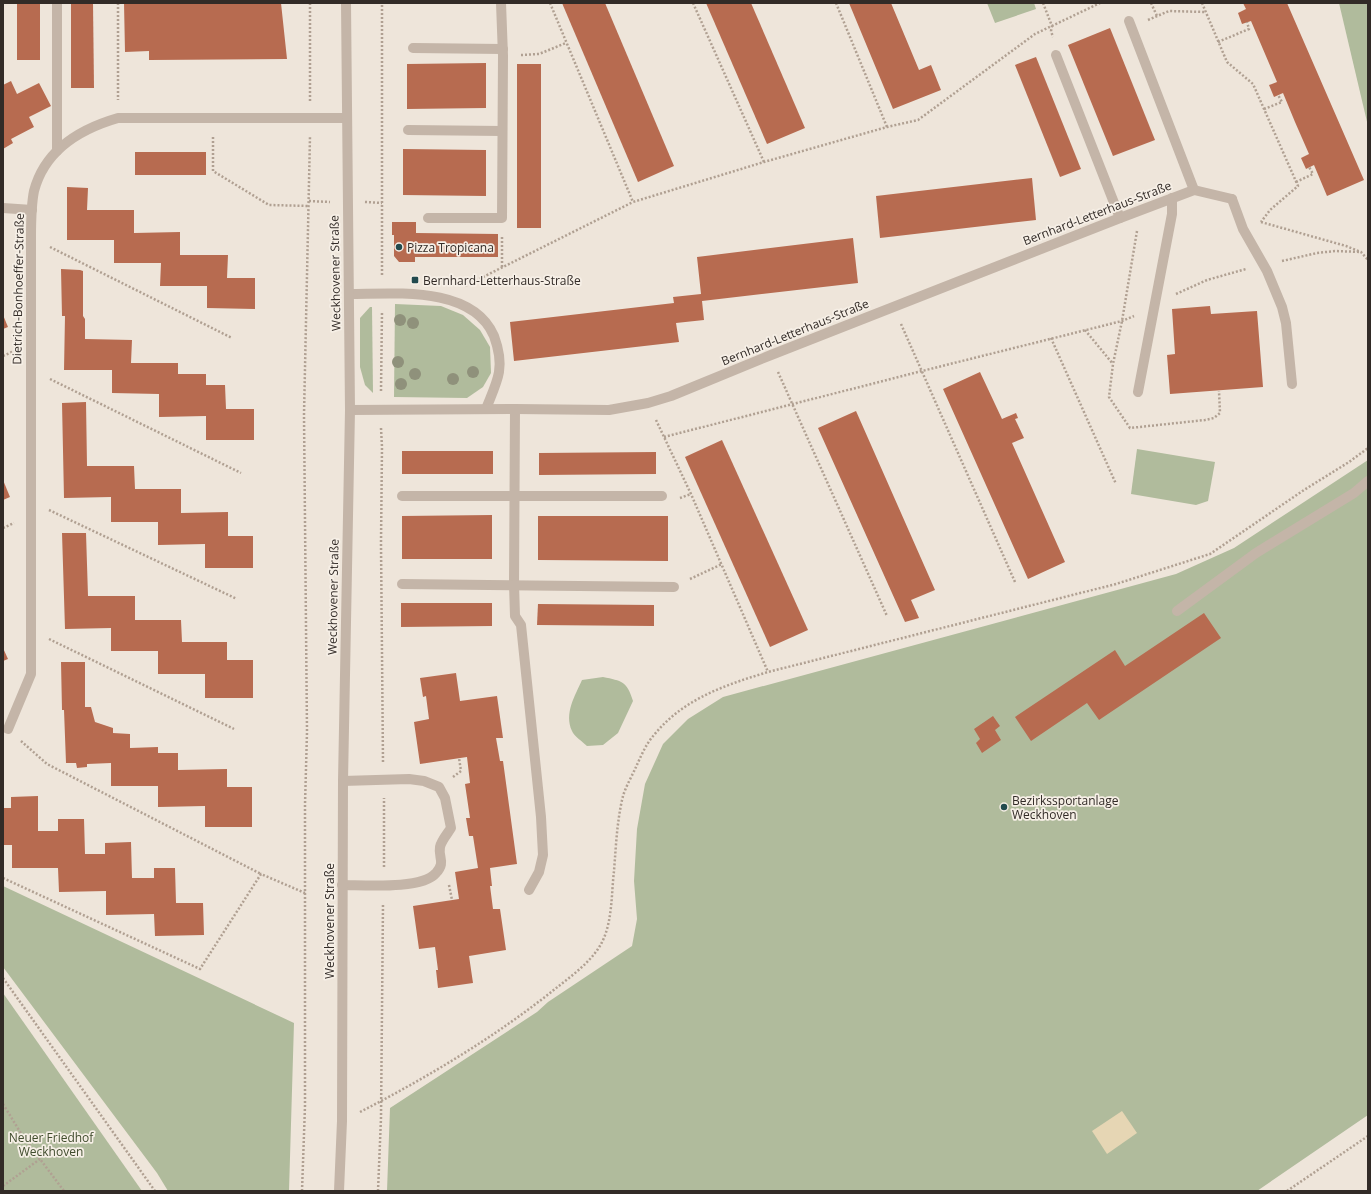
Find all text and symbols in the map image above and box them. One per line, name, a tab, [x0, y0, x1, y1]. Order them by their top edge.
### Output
street label: Bernhard-Letterhaus-Straße	[1020, 177, 1174, 249]
street label: Dietrich-Bonhoeffer-Straße	[8, 213, 28, 365]
street label: Weckhovener Straße	[325, 215, 345, 331]
place label: Pizza Tropicana	[407, 239, 494, 256]
marker: Pizza Tropicana	[394, 242, 404, 252]
place label: Bernhard-Letterhaus-Straße	[423, 272, 581, 289]
marker: Bernhard-Letterhaus-Straße	[410, 275, 420, 285]
street label: Bernhard-Letterhaus-Straße	[719, 294, 872, 369]
street label: Weckhovener Straße	[323, 539, 343, 655]
place label: Bezirkssportanlage Weckhoven	[1012, 792, 1119, 823]
marker: Bezirkssportanlage Weckhoven	[999, 802, 1009, 812]
street label: Weckhovener Straße	[321, 863, 338, 979]
park label: Neuer Friedhof Weckhoven	[9, 1129, 94, 1160]

